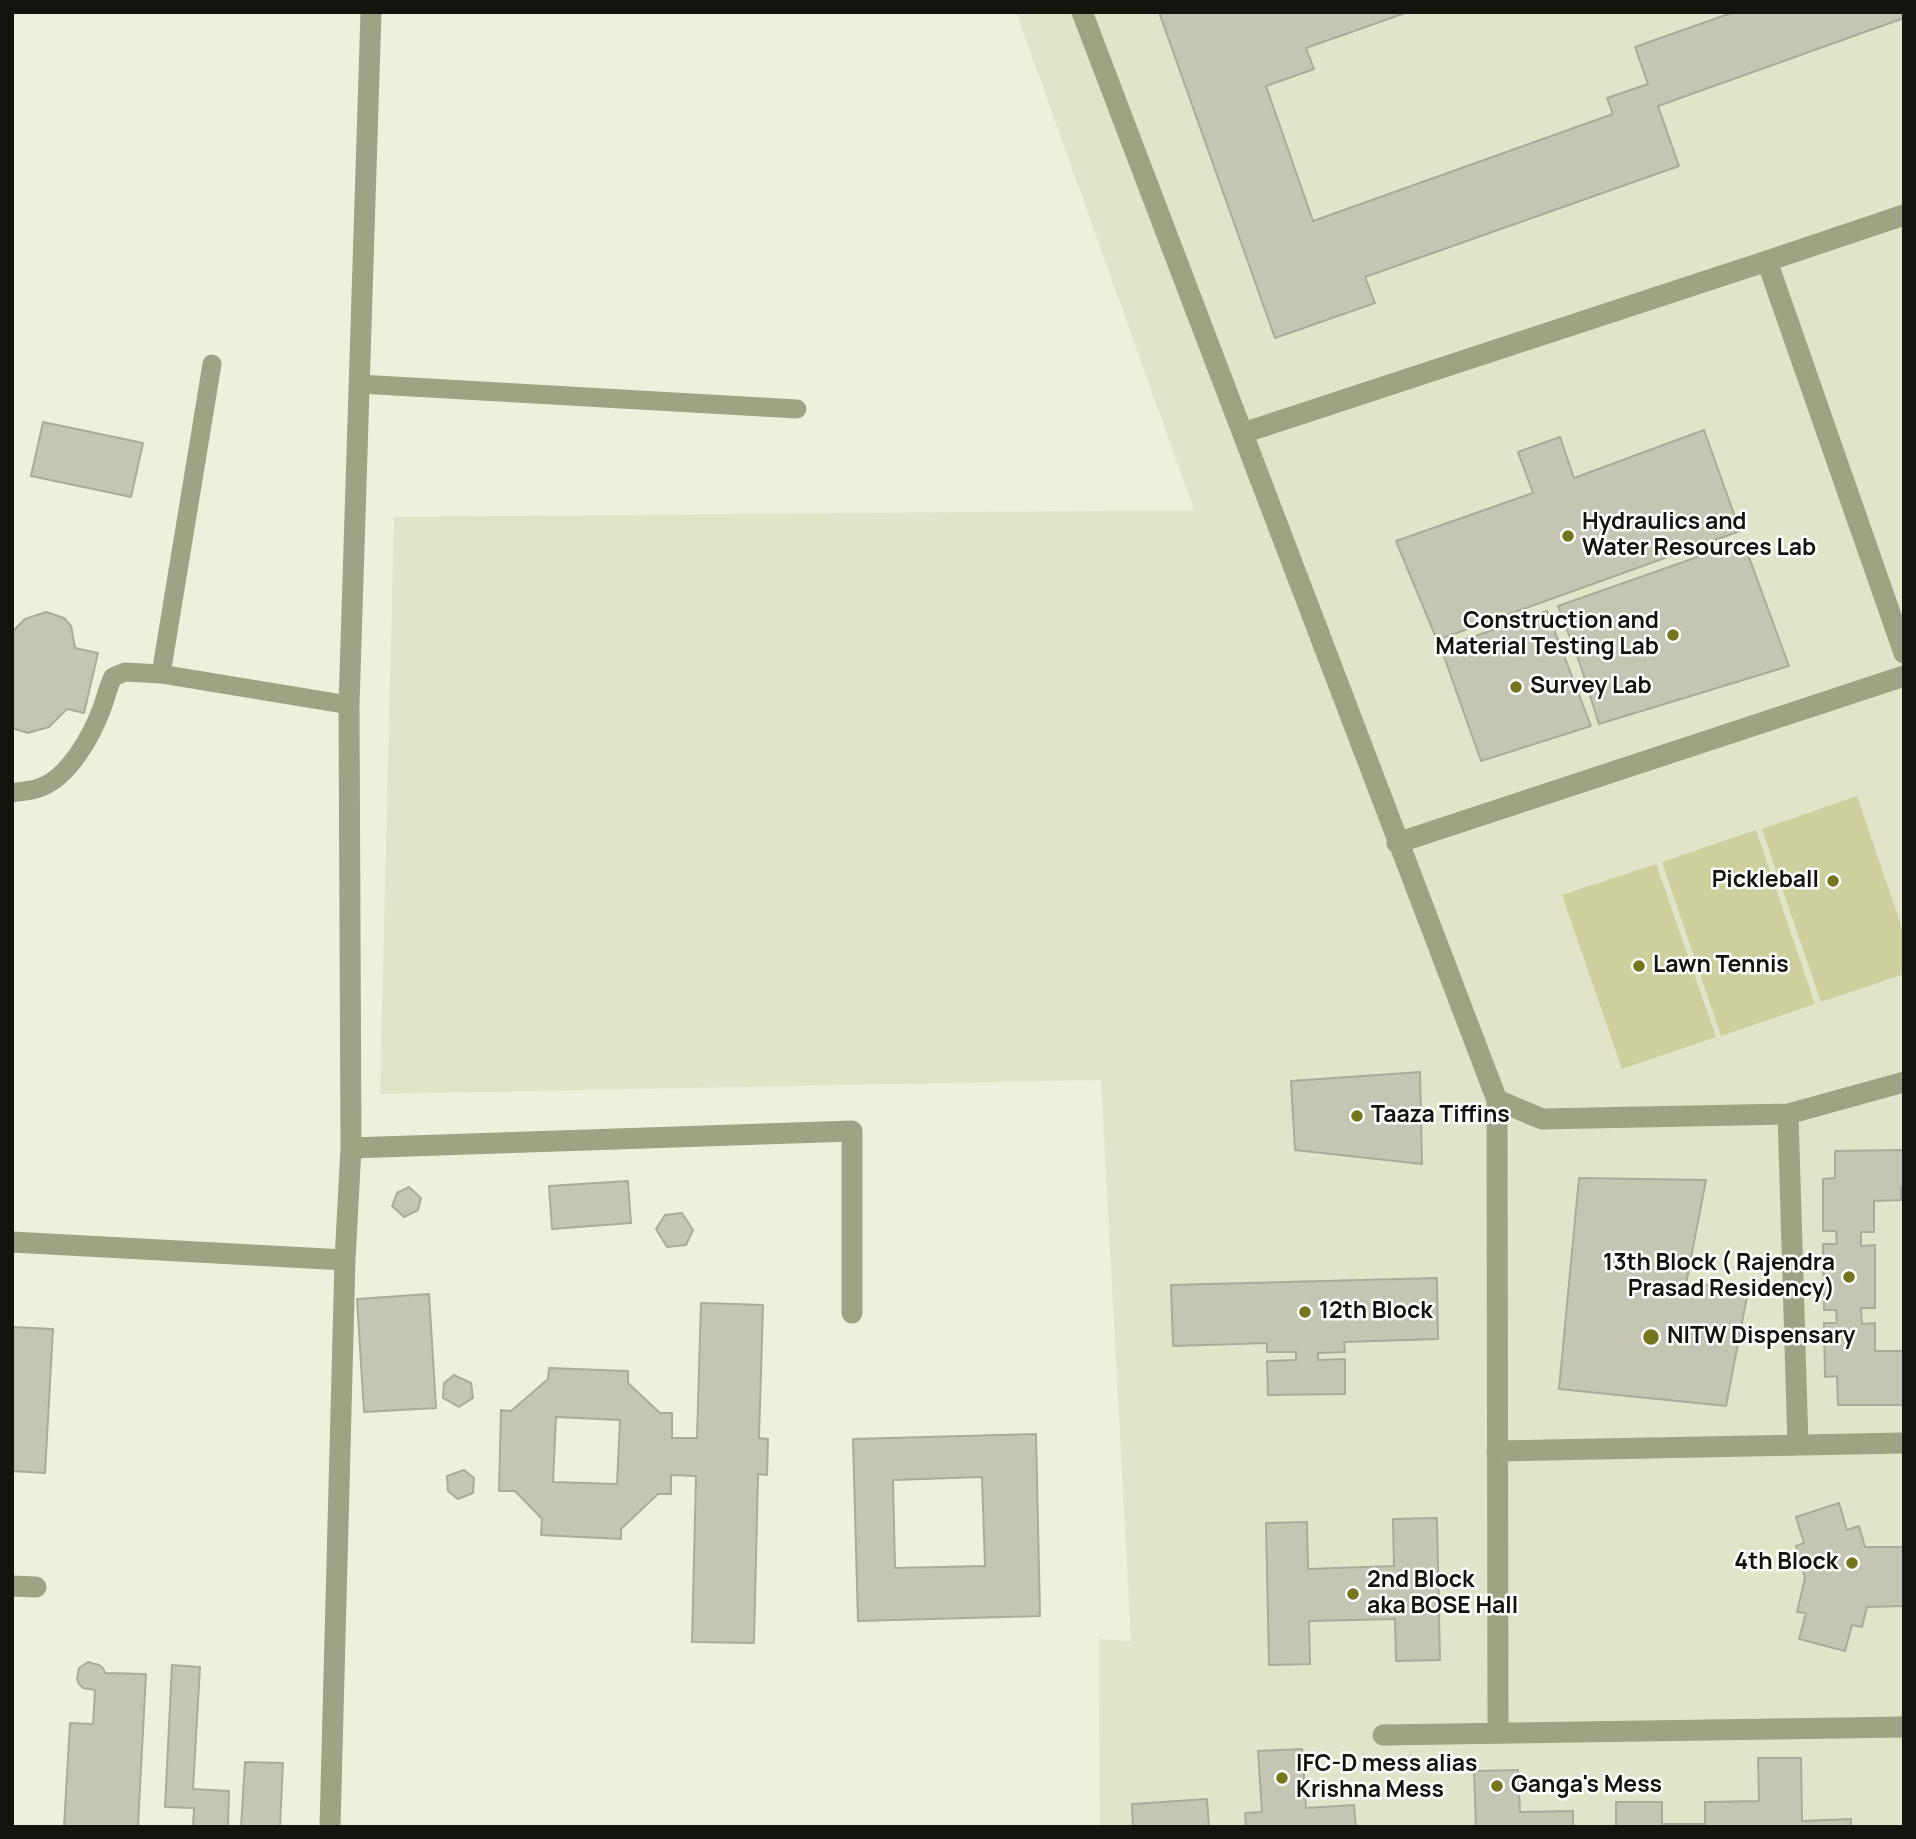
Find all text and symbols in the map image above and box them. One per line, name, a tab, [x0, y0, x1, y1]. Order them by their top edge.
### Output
place label: Hydraulics and Water Resources Lab	[1582, 509, 1816, 563]
marker: Hydraulics and Water Resources Lab	[1560, 528, 1576, 544]
place label: Construction and Material Testing Lab	[1435, 608, 1659, 662]
marker: Construction and Material Testing Lab	[1665, 627, 1681, 643]
place label: Survey Lab	[1530, 673, 1652, 701]
marker: Survey Lab	[1508, 679, 1524, 695]
place label: Pickleball	[1712, 867, 1819, 895]
marker: Pickleball	[1825, 873, 1841, 889]
place label: Lawn Tennis	[1653, 952, 1789, 980]
marker: Lawn Tennis	[1631, 958, 1647, 974]
place label: Taaza Tiffins	[1371, 1102, 1510, 1130]
marker: Taaza Tiffins	[1349, 1108, 1365, 1124]
place label: 13th Block ( Rajendra Prasad Residency)	[1603, 1250, 1835, 1304]
marker: 13th Block ( Rajendra Prasad Residency)	[1841, 1269, 1857, 1285]
place label: 12th Block	[1319, 1298, 1433, 1326]
marker: 12th Block	[1297, 1304, 1313, 1320]
place label: NITW Dispensary	[1667, 1323, 1855, 1351]
marker: NITW Dispensary	[1641, 1327, 1661, 1347]
place label: 4th Block	[1734, 1549, 1838, 1577]
marker: 4th Block	[1844, 1555, 1860, 1571]
place label: 2nd Block aka BOSE Hall	[1367, 1567, 1518, 1621]
marker: 2nd Block aka BOSE Hall	[1345, 1586, 1361, 1602]
place label: IFC-D mess alias Krishna Mess	[1296, 1751, 1478, 1805]
marker: IFC-D mess alias Krishna Mess	[1274, 1770, 1290, 1786]
place label: Ganga's Mess	[1511, 1772, 1662, 1800]
marker: Ganga's Mess	[1489, 1778, 1505, 1794]

